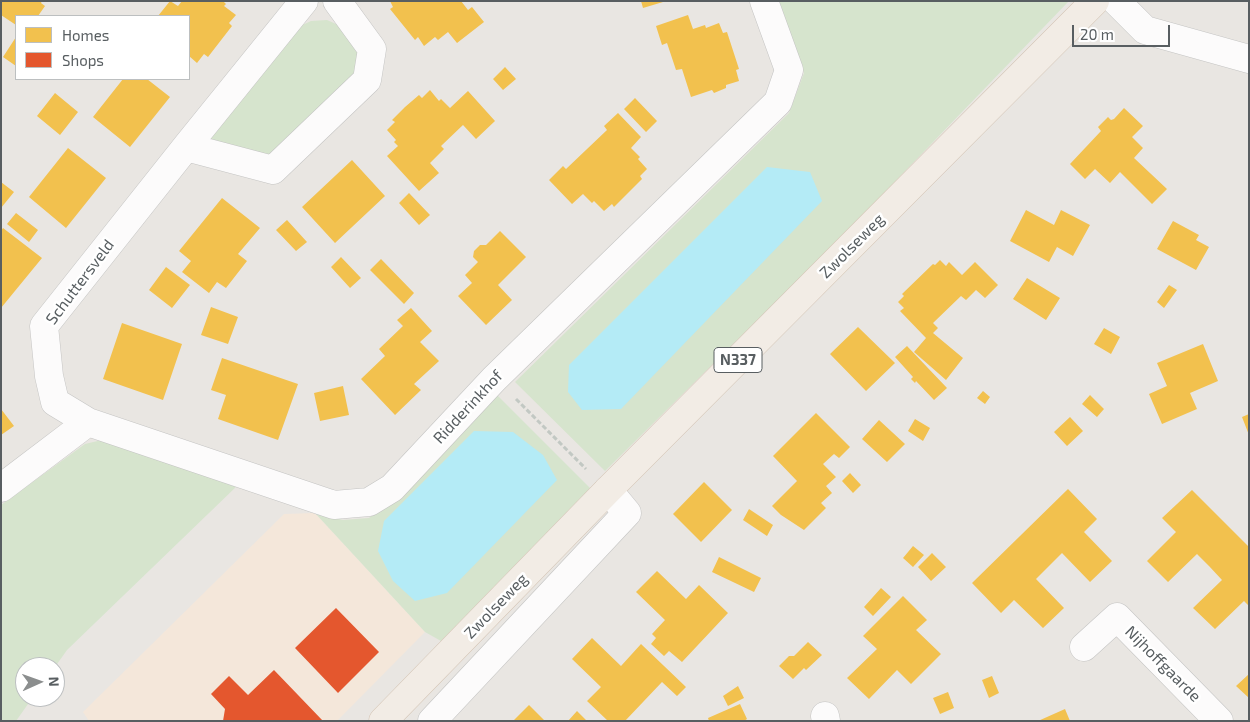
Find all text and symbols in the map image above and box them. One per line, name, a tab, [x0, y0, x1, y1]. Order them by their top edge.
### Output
legend	[15, 15, 190, 80]
scale bar	[1075, 15, 1172, 47]
text: 20 m	[1080, 25, 1114, 43]
text: Homes	[62, 26, 109, 44]
text: Shops	[62, 51, 104, 69]
street label: Zwolseweg	[816, 210, 888, 282]
street label: Schuttersveld	[42, 236, 118, 328]
road number: N337	[714, 348, 762, 372]
street label: Ridderinkhof	[429, 366, 507, 448]
street label: Zwolseweg	[460, 569, 532, 643]
street label: Nijhoffgaarde	[1121, 622, 1205, 706]
north arrow	[15, 657, 65, 707]
text: N	[46, 676, 63, 687]

